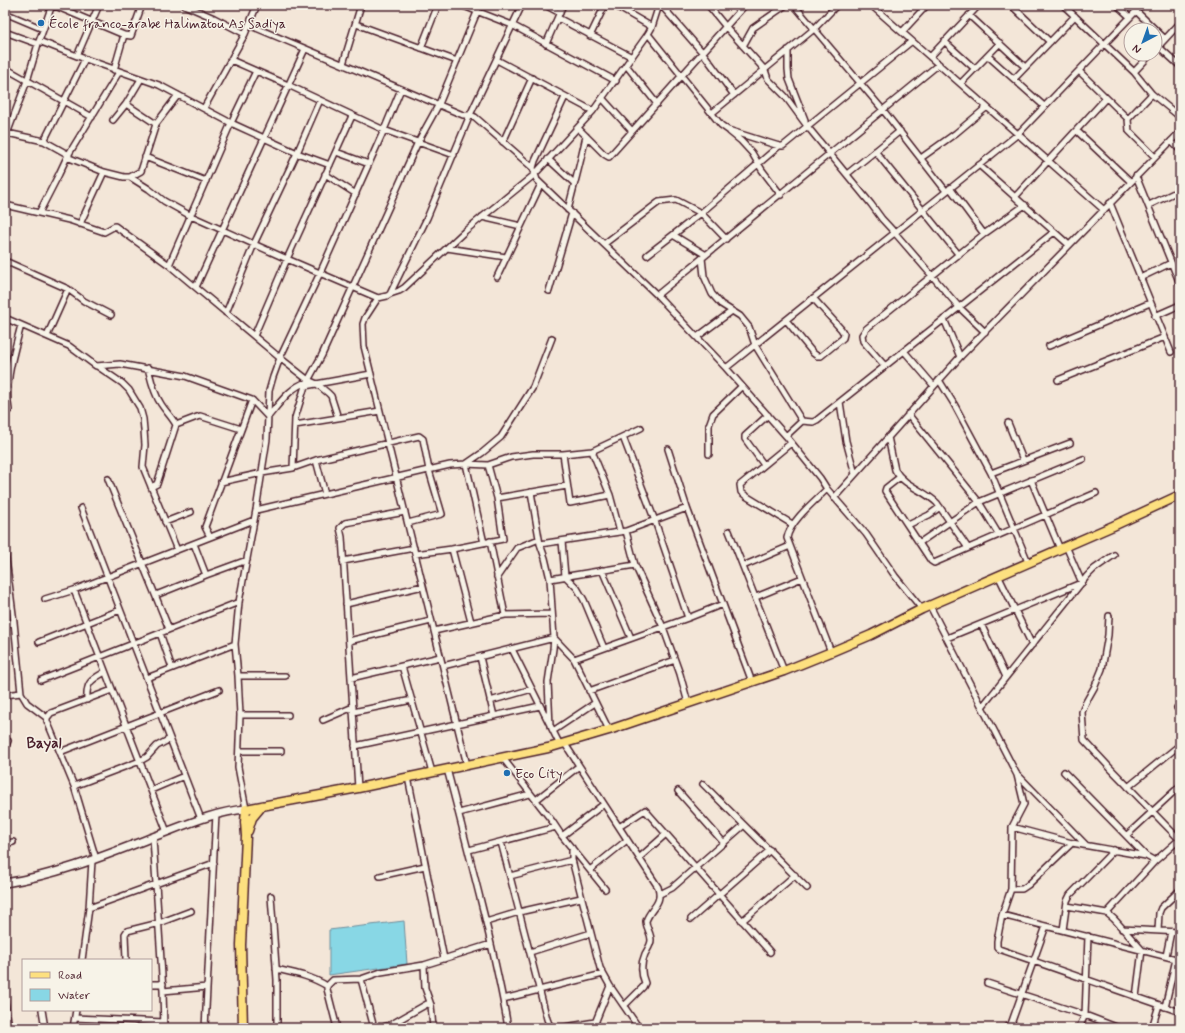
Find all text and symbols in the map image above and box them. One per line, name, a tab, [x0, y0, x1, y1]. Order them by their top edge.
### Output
place label: École franco-arabe Halimatou As Sadiya	[49, 15, 286, 33]
marker: École franco-arabe Halimatou As Sadiya	[36, 18, 46, 28]
north arrow	[1123, 22, 1163, 62]
text: N	[1130, 41, 1144, 56]
district label: Bayal	[26, 734, 62, 754]
place label: Eco City	[515, 765, 563, 783]
marker: Eco City	[502, 768, 512, 778]
legend	[22, 959, 152, 1011]
text: Road	[58, 968, 82, 984]
text: Water	[58, 988, 90, 1004]

